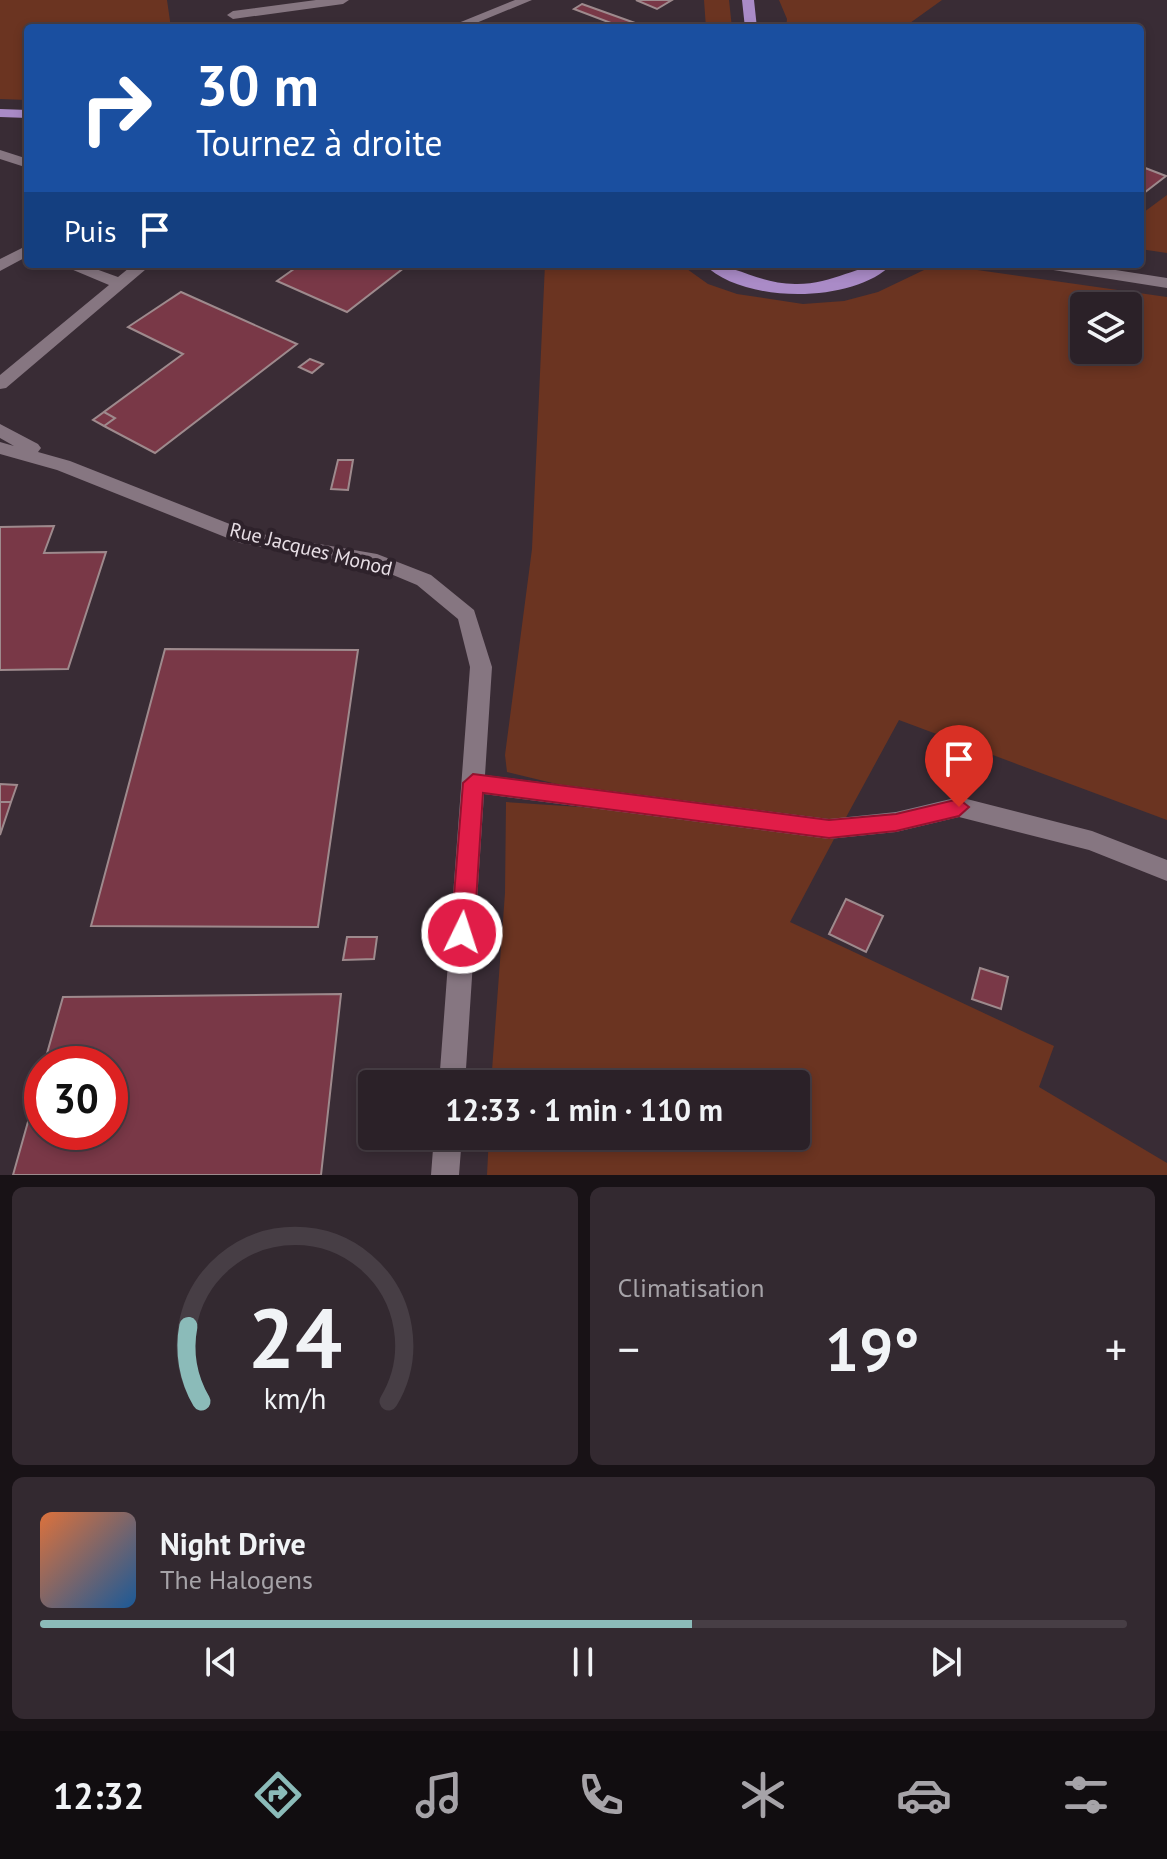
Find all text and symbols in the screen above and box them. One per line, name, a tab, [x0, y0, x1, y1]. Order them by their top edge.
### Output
text: 30 m	[196, 49, 319, 121]
icon: right	[64, 56, 168, 160]
text: Tournez à droite	[196, 119, 443, 166]
icon: arrive	[133, 208, 177, 252]
text: Puis	[64, 211, 117, 250]
map controls	[1070, 292, 1142, 364]
button: layers	[1070, 292, 1142, 364]
street label: Rue Jacques Monod	[227, 516, 395, 582]
pin	[925, 725, 993, 807]
icon: arrive	[937, 737, 981, 781]
position arrow	[420, 891, 504, 975]
speed limit sign: 30	[24, 1046, 128, 1150]
text: 12:33 · 1 min · 110 m	[445, 1090, 723, 1129]
text: Climatisation	[618, 1271, 764, 1304]
text: 24	[248, 1283, 342, 1391]
text: 19°	[825, 1310, 919, 1388]
text: −	[618, 1320, 640, 1377]
text: +	[1105, 1320, 1127, 1377]
text: km/h	[263, 1380, 326, 1417]
text: Night Drive	[160, 1524, 306, 1563]
text: The Halogens	[160, 1563, 313, 1596]
icon: previous	[199, 1640, 243, 1684]
icon: pause	[561, 1640, 605, 1684]
icon: next	[924, 1640, 968, 1684]
icon: directions	[250, 1767, 306, 1823]
icon: music	[411, 1767, 467, 1823]
icon: phone	[573, 1767, 629, 1823]
icon: climate	[735, 1767, 791, 1823]
icon: car	[896, 1767, 952, 1823]
icon: filters	[1058, 1767, 1114, 1823]
text: 12:32	[53, 1772, 144, 1819]

